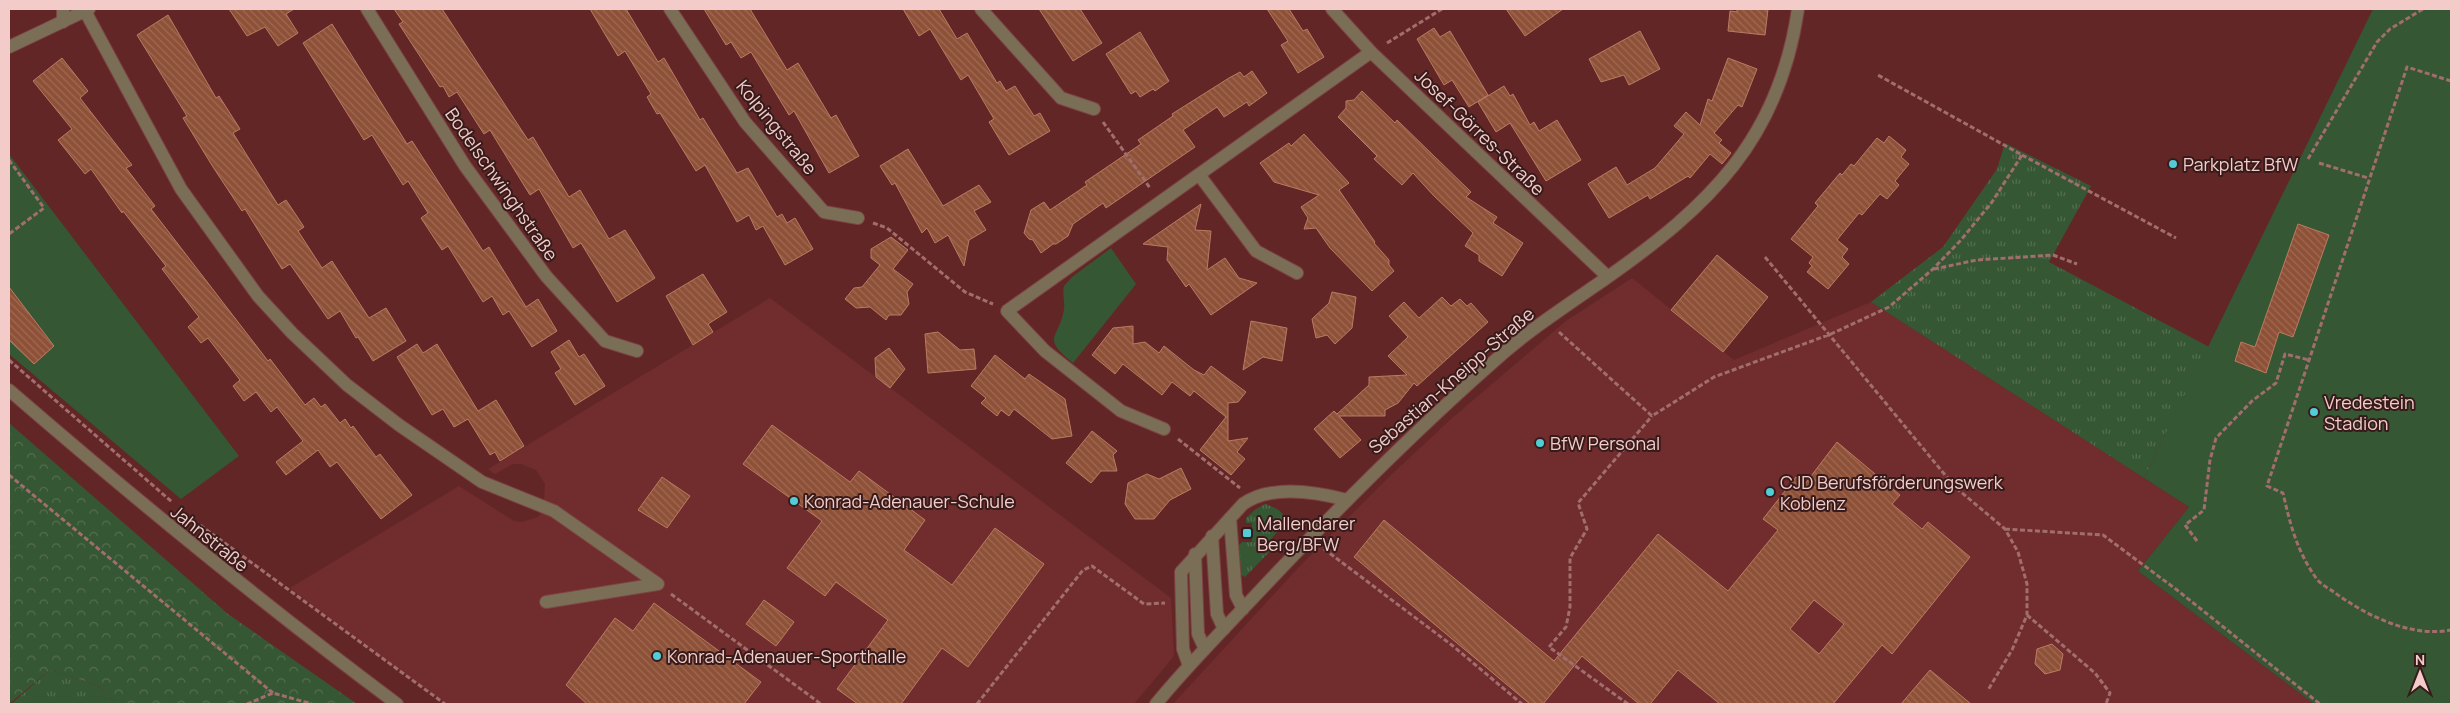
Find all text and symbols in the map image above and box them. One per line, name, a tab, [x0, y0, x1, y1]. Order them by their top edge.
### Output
street label: Josef-Görres-Straße	[1410, 64, 1550, 200]
street label: Kolpingstraße	[731, 75, 823, 179]
street label: Bodelschwinghstraße	[440, 103, 564, 265]
place label: Parkplatz BfW	[2183, 152, 2298, 176]
marker: Parkplatz BfW	[2167, 158, 2179, 170]
street label: Sebastian-Kneipp-Straße	[1363, 301, 1539, 459]
place label: Vredestein Stadion	[2324, 390, 2415, 435]
marker: Vredestein Stadion	[2308, 406, 2320, 418]
place label: BfW Personal	[1550, 431, 1660, 455]
marker: BfW Personal	[1534, 437, 1546, 449]
place label: CJD Berufsförderungswerk Koblenz	[1780, 470, 2004, 515]
marker: CJD Berufsförderungswerk Koblenz	[1764, 486, 1776, 498]
place label: Konrad-Adenauer-Schule	[804, 489, 1015, 513]
marker: Konrad-Adenauer-Schule	[788, 495, 800, 507]
street label: Jahnstraße	[166, 499, 254, 577]
place label: Mallendarer Berg/BFW	[1257, 511, 1356, 556]
marker: Mallendarer Berg/BFW	[1241, 527, 1253, 539]
place label: Konrad-Adenauer-Sporthalle	[667, 644, 906, 668]
north arrow	[2395, 648, 2445, 698]
marker: Konrad-Adenauer-Sporthalle	[651, 650, 663, 662]
text: N	[2415, 650, 2425, 669]

